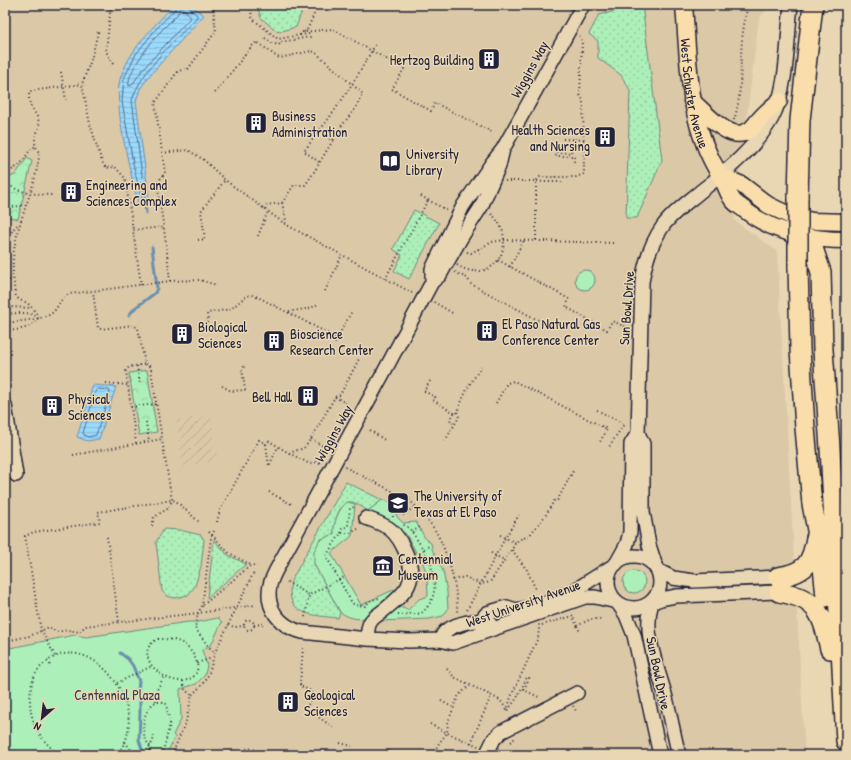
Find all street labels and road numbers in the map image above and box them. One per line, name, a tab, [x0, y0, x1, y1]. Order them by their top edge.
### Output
street label: Wiggins Way	[506, 37, 553, 101]
street label: West Schuster Avenue	[677, 38, 715, 151]
street label: Sun Bowl Drive	[614, 270, 638, 346]
street label: Wiggins Way	[310, 401, 357, 465]
street label: West University Avenue	[463, 574, 583, 632]
street label: Sun Bowl Drive	[642, 635, 676, 712]

